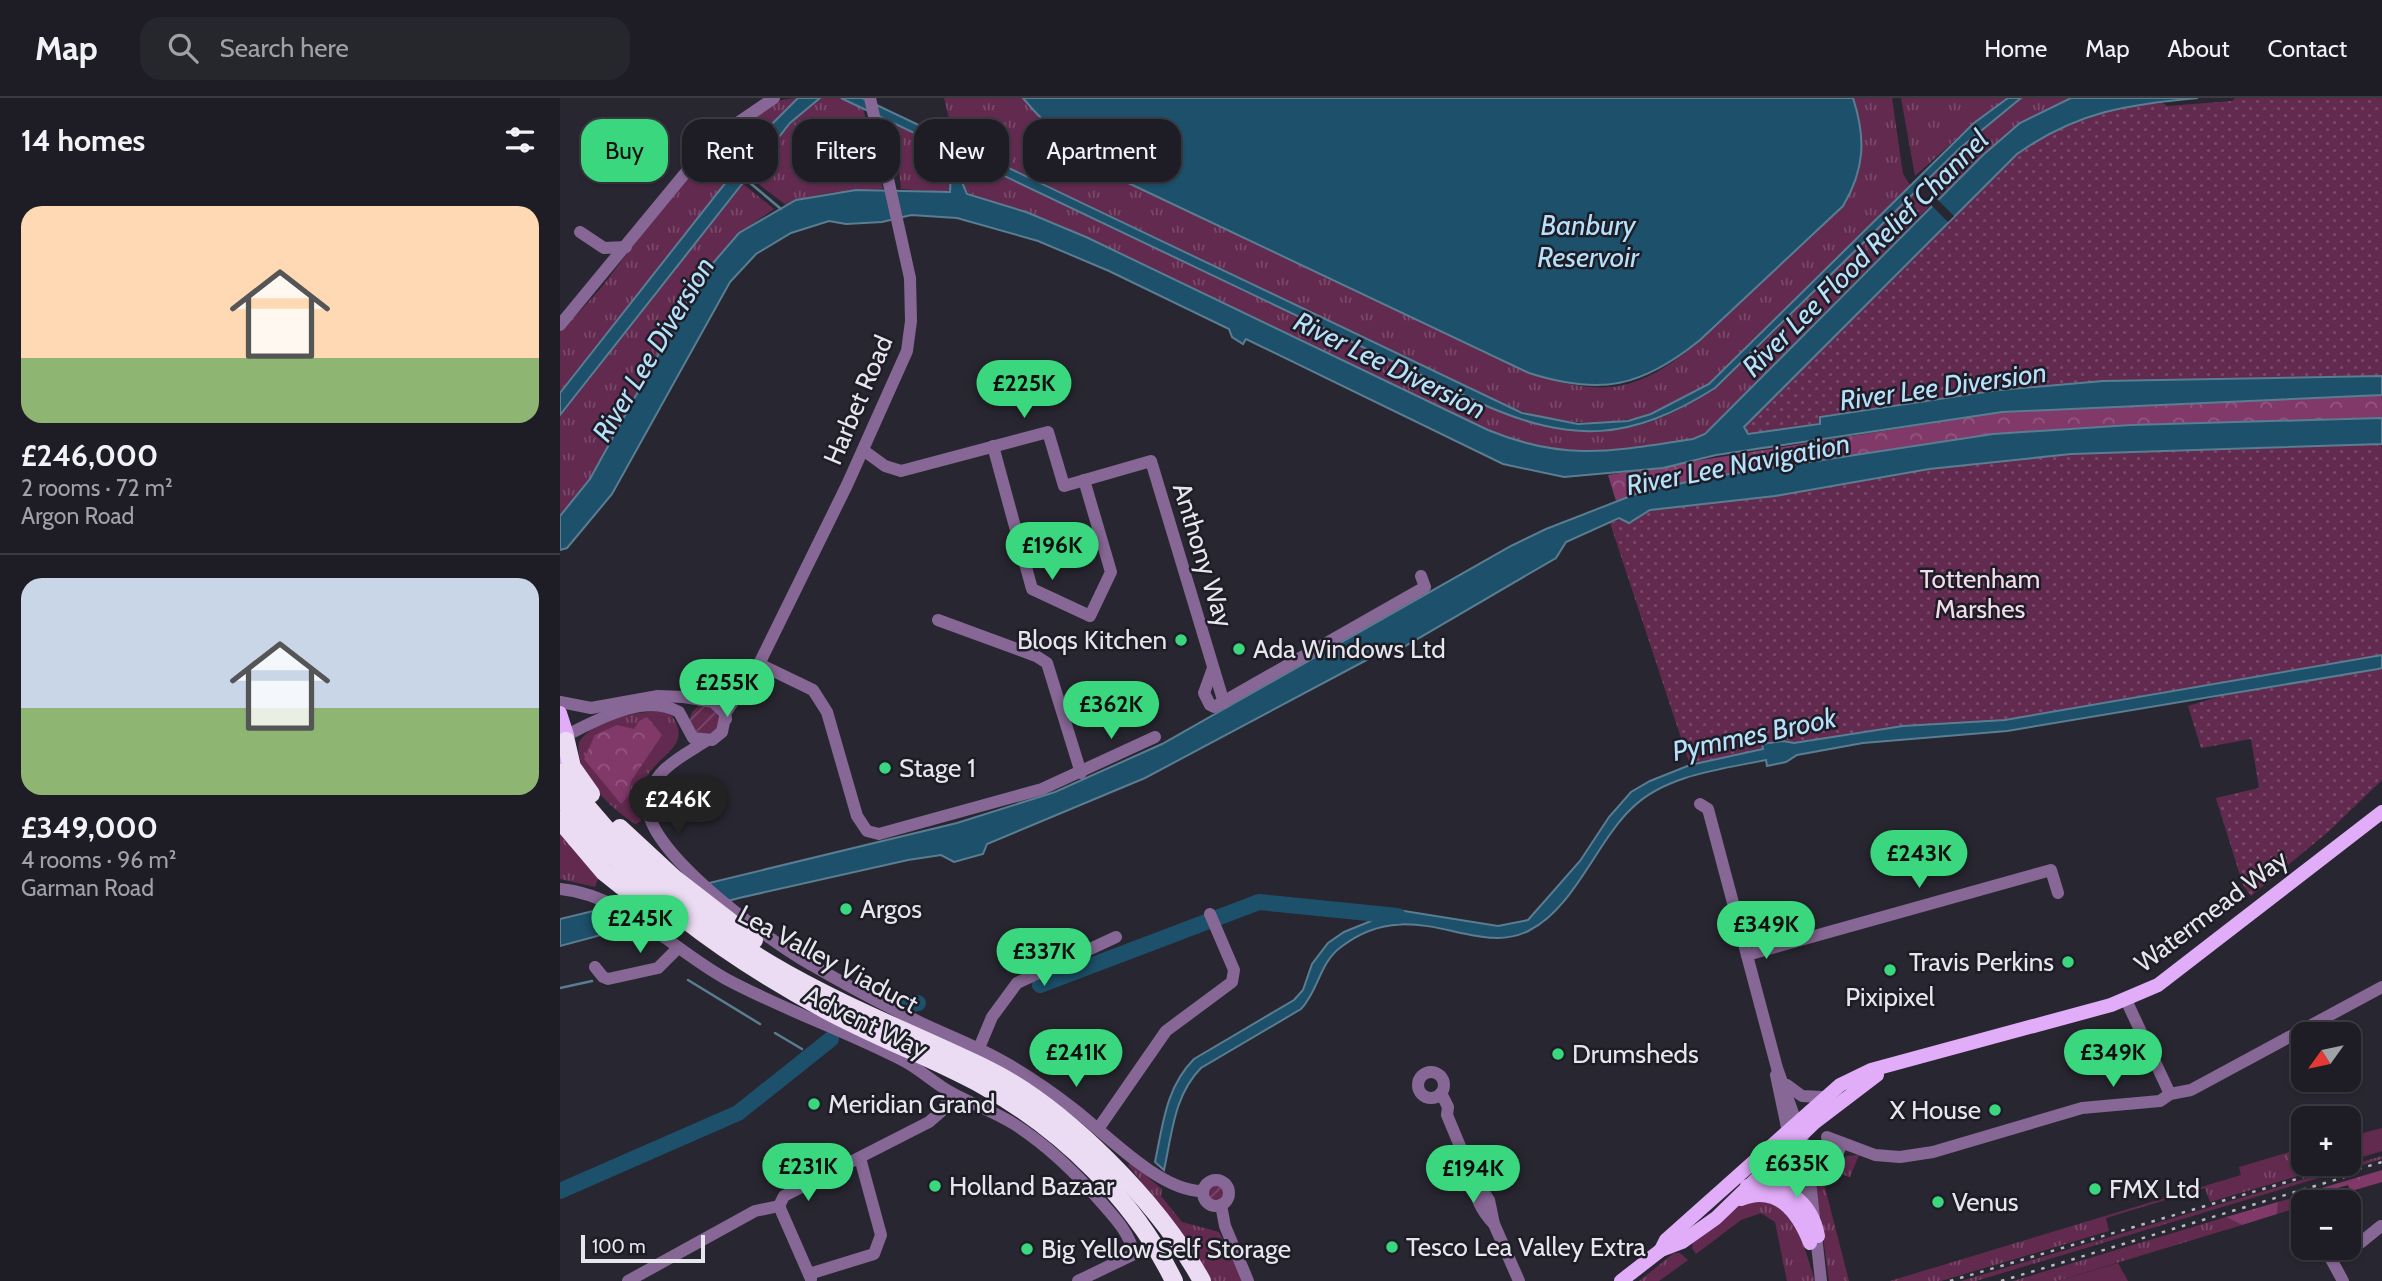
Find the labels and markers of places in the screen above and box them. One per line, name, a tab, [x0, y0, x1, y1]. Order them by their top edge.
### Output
pin: £225K	[975, 360, 1073, 420]
pin: £196K	[1003, 522, 1101, 582]
place label: Bloqs Kitchen	[1017, 624, 1167, 656]
marker: Bloqs Kitchen	[1173, 632, 1189, 648]
place label: Ada Windows Ltd	[1253, 633, 1446, 665]
marker: Ada Windows Ltd	[1231, 641, 1247, 657]
pin: £255K	[678, 660, 776, 719]
pin: £362K	[1062, 682, 1160, 741]
place label: Stage 1	[899, 752, 976, 784]
marker: Stage 1	[877, 760, 893, 776]
pin: £246K	[629, 776, 727, 836]
pin: £243K	[1870, 830, 1968, 890]
place label: Argos	[860, 893, 922, 925]
pin: £245K	[591, 896, 689, 955]
marker: Argos	[838, 901, 854, 917]
pin: £349K	[1717, 902, 1815, 961]
pin: £337K	[995, 928, 1093, 988]
place label: Travis Perkins	[1909, 946, 2054, 978]
marker: Travis Perkins	[2060, 954, 2076, 970]
marker: Pixipixel	[1882, 962, 1898, 978]
place label: Pixipixel	[1845, 981, 1935, 1013]
pin: £241K	[1027, 1030, 1125, 1089]
pin: £349K	[2064, 1030, 2162, 1089]
place label: Drumsheds	[1572, 1038, 1699, 1070]
marker: Drumsheds	[1550, 1046, 1566, 1062]
place label: Meridian Grand	[828, 1088, 995, 1120]
place label: X House	[1890, 1094, 1981, 1126]
marker: Meridian Grand	[806, 1096, 822, 1112]
marker: X House	[1987, 1102, 2003, 1118]
pin: £635K	[1748, 1140, 1846, 1200]
pin: £231K	[759, 1144, 857, 1203]
pin: £194K	[1424, 1146, 1522, 1205]
place label: Holland Bazaar	[949, 1170, 1115, 1202]
place label: FMX Ltd	[2109, 1173, 2200, 1205]
marker: Holland Bazaar	[927, 1178, 943, 1194]
marker: FMX Ltd	[2087, 1181, 2103, 1197]
place label: Venus	[1952, 1186, 2019, 1218]
marker: Venus	[1930, 1194, 1946, 1210]
place label: Tesco Lea Valley Extra	[1406, 1231, 1646, 1263]
place label: Big Yellow Self Storage	[1041, 1233, 1291, 1265]
marker: Tesco Lea Valley Extra	[1384, 1239, 1400, 1255]
marker: Big Yellow Self Storage	[1019, 1241, 1035, 1257]

